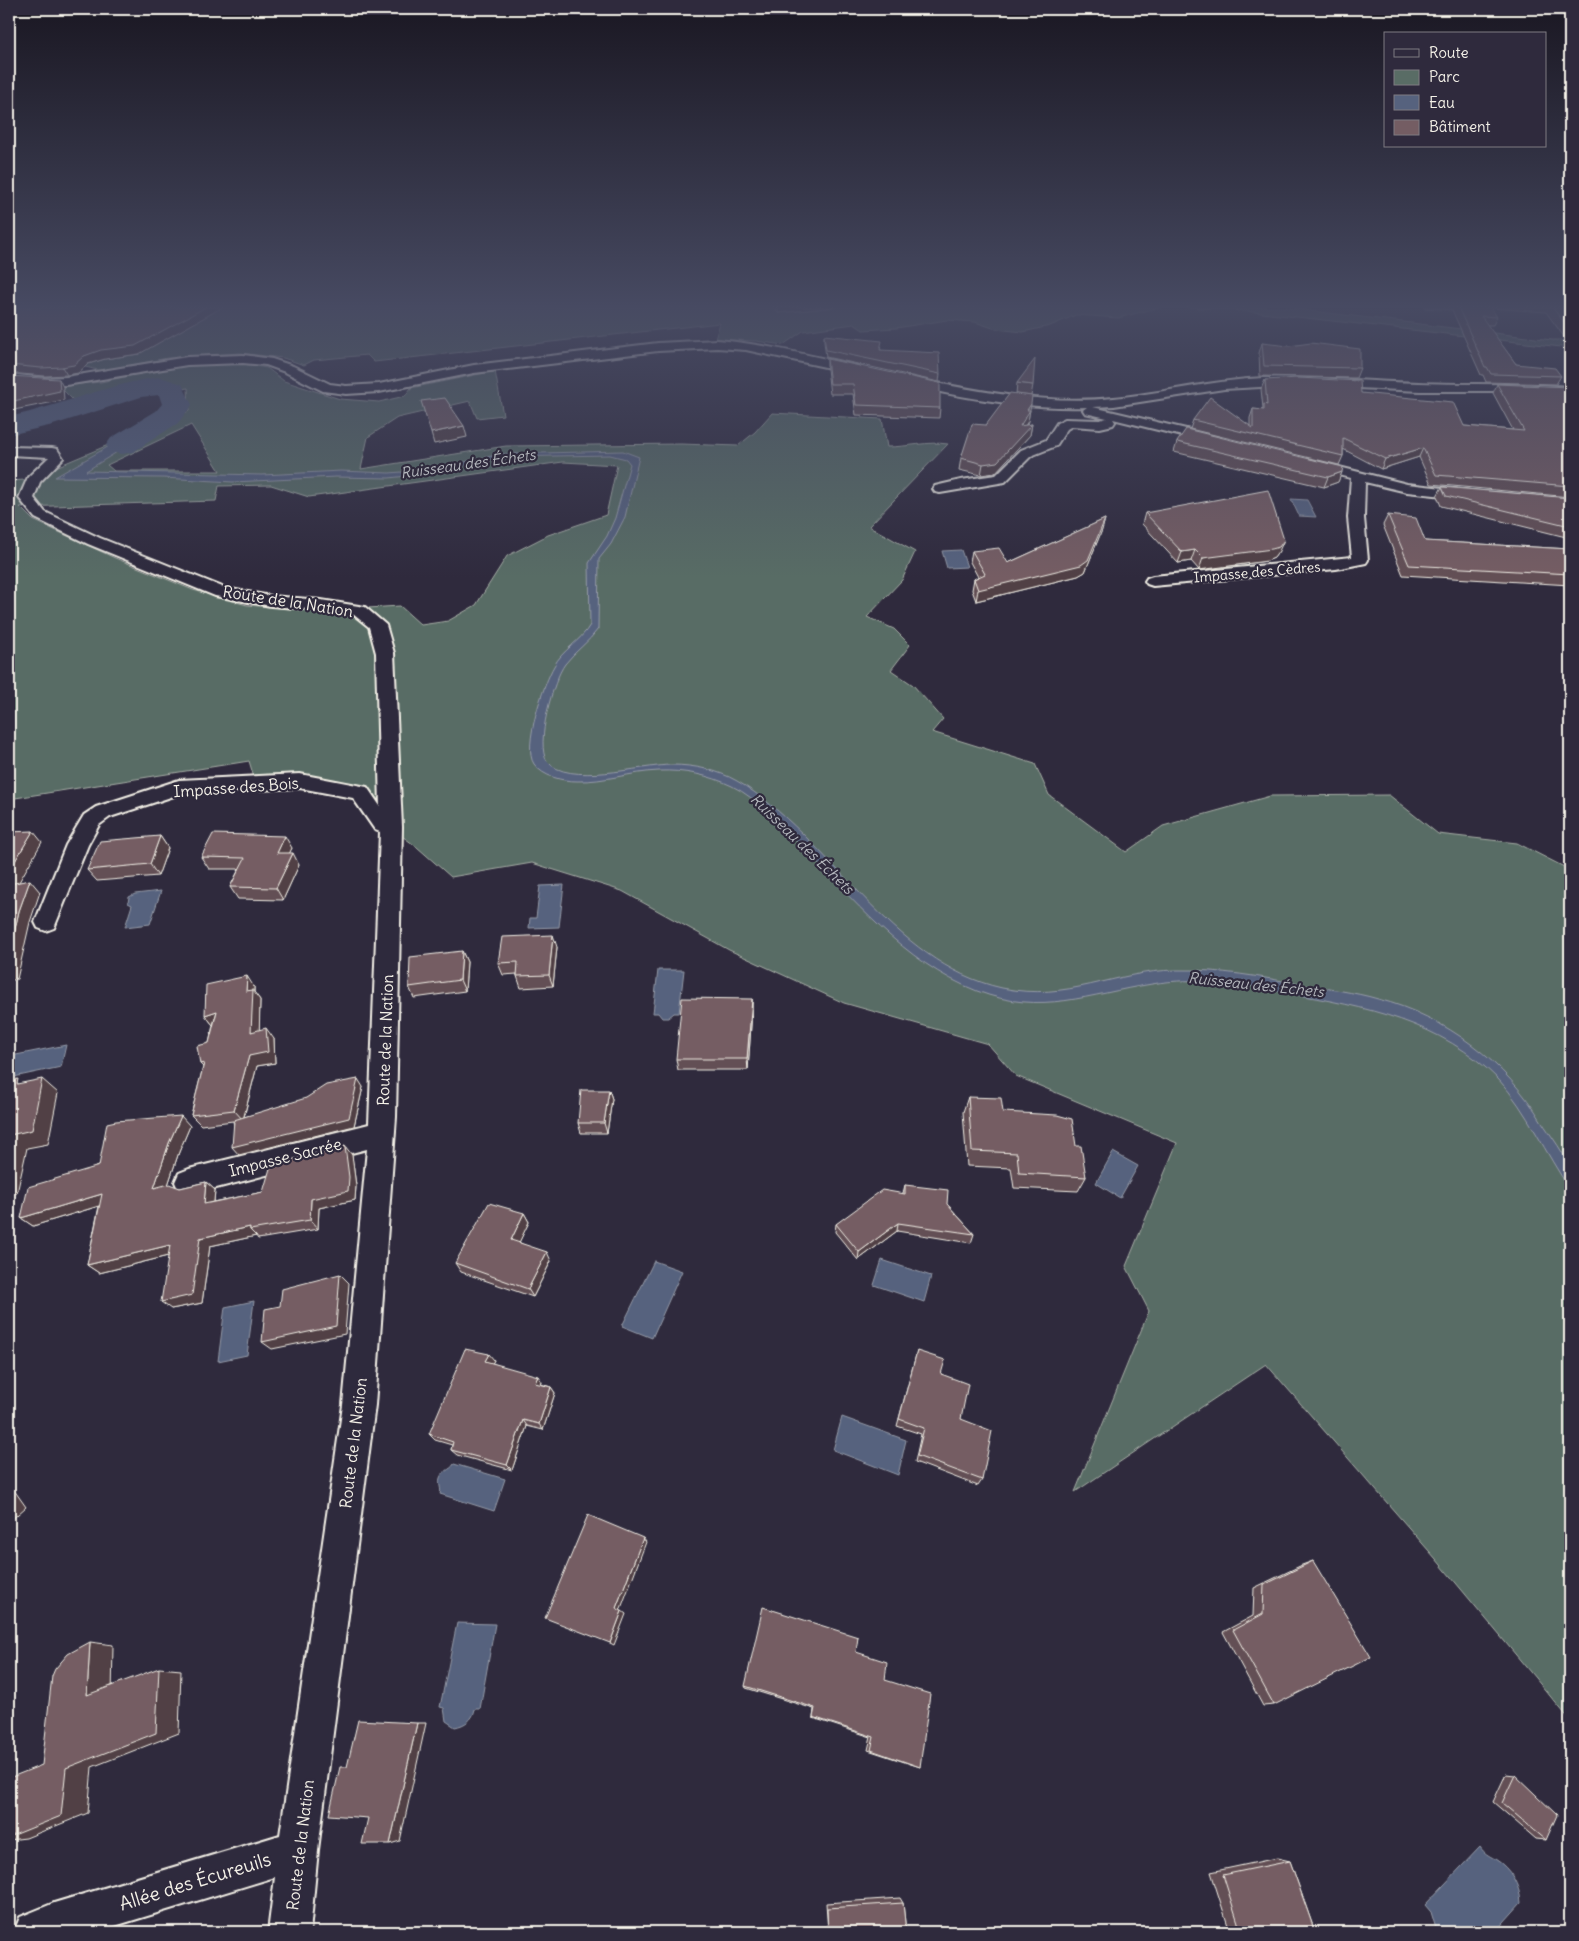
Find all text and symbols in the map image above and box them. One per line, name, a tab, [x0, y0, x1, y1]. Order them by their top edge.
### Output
legend	[1384, 32, 1546, 148]
text: Route	[1429, 43, 1469, 62]
text: Parc	[1429, 67, 1460, 86]
text: Eau	[1429, 93, 1455, 112]
text: Bâtiment	[1429, 117, 1491, 136]
water label: Ruisseau des Échets	[399, 444, 538, 482]
street label: Impasse des Cèdres	[1193, 557, 1321, 587]
street label: Route de la Nation	[221, 581, 355, 621]
street label: Impasse des Bois	[173, 773, 299, 801]
water label: Ruisseau des Échets	[747, 790, 859, 899]
water label: Ruisseau des Échets	[1187, 968, 1326, 1001]
street label: Route de la Nation	[373, 974, 397, 1106]
street label: Impasse Sacrée	[227, 1133, 343, 1181]
street label: Route de la Nation	[335, 1376, 371, 1510]
street label: Route de la Nation	[282, 1778, 318, 1912]
street label: Allée des Écureuils	[116, 1847, 274, 1915]

